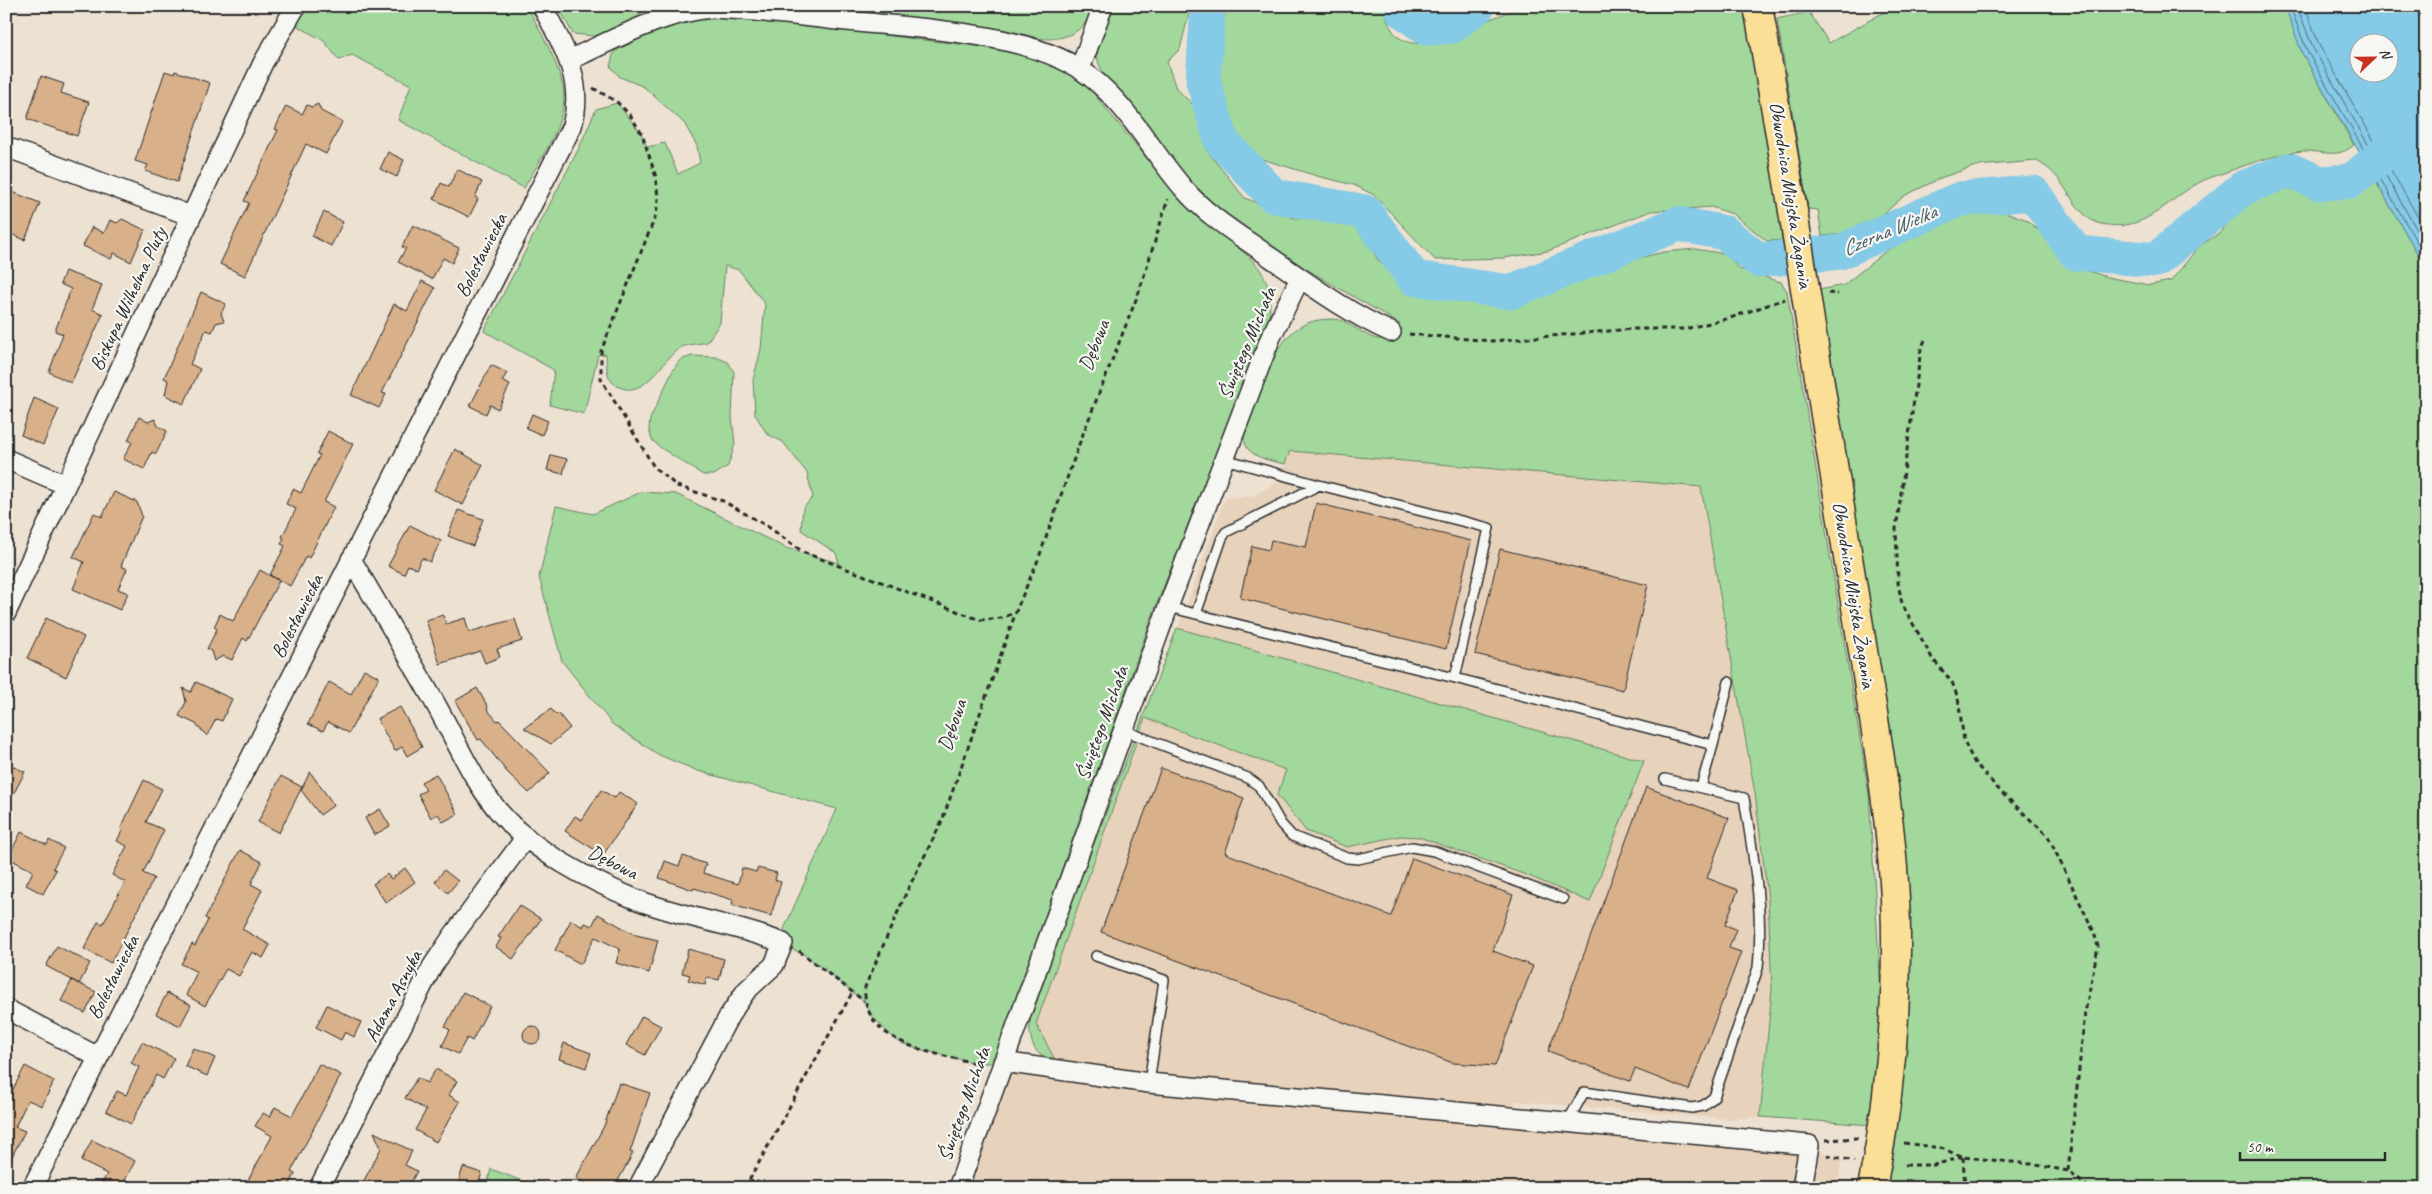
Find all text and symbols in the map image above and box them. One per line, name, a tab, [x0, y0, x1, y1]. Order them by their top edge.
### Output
north arrow	[2350, 32, 2400, 82]
text: N	[2376, 46, 2396, 63]
street label: Obwodnica Miejska Żagania	[1764, 100, 1818, 291]
water label: Czerna Wielka	[1838, 197, 1942, 262]
street label: Bolesławiecka	[449, 208, 513, 301]
street label: Biskupa Wilhelma Pluty	[84, 221, 173, 375]
street label: Świętego Michała	[1212, 282, 1282, 403]
street label: Dębowa	[1073, 314, 1116, 374]
street label: Obwodnica Miejska Żagania	[1827, 500, 1881, 691]
street label: Bolesławiecka	[265, 569, 329, 662]
street label: Świętego Michała	[1070, 661, 1135, 783]
street label: Dębowa	[932, 694, 973, 754]
street label: Dębowa	[584, 839, 644, 886]
street label: Bolesławiecka	[81, 930, 145, 1023]
street label: Adama Asnyka	[358, 945, 428, 1046]
street label: Świętego Michała	[932, 1042, 997, 1164]
scale bar	[2240, 1129, 2384, 1161]
text: 50 m	[2247, 1138, 2274, 1157]

